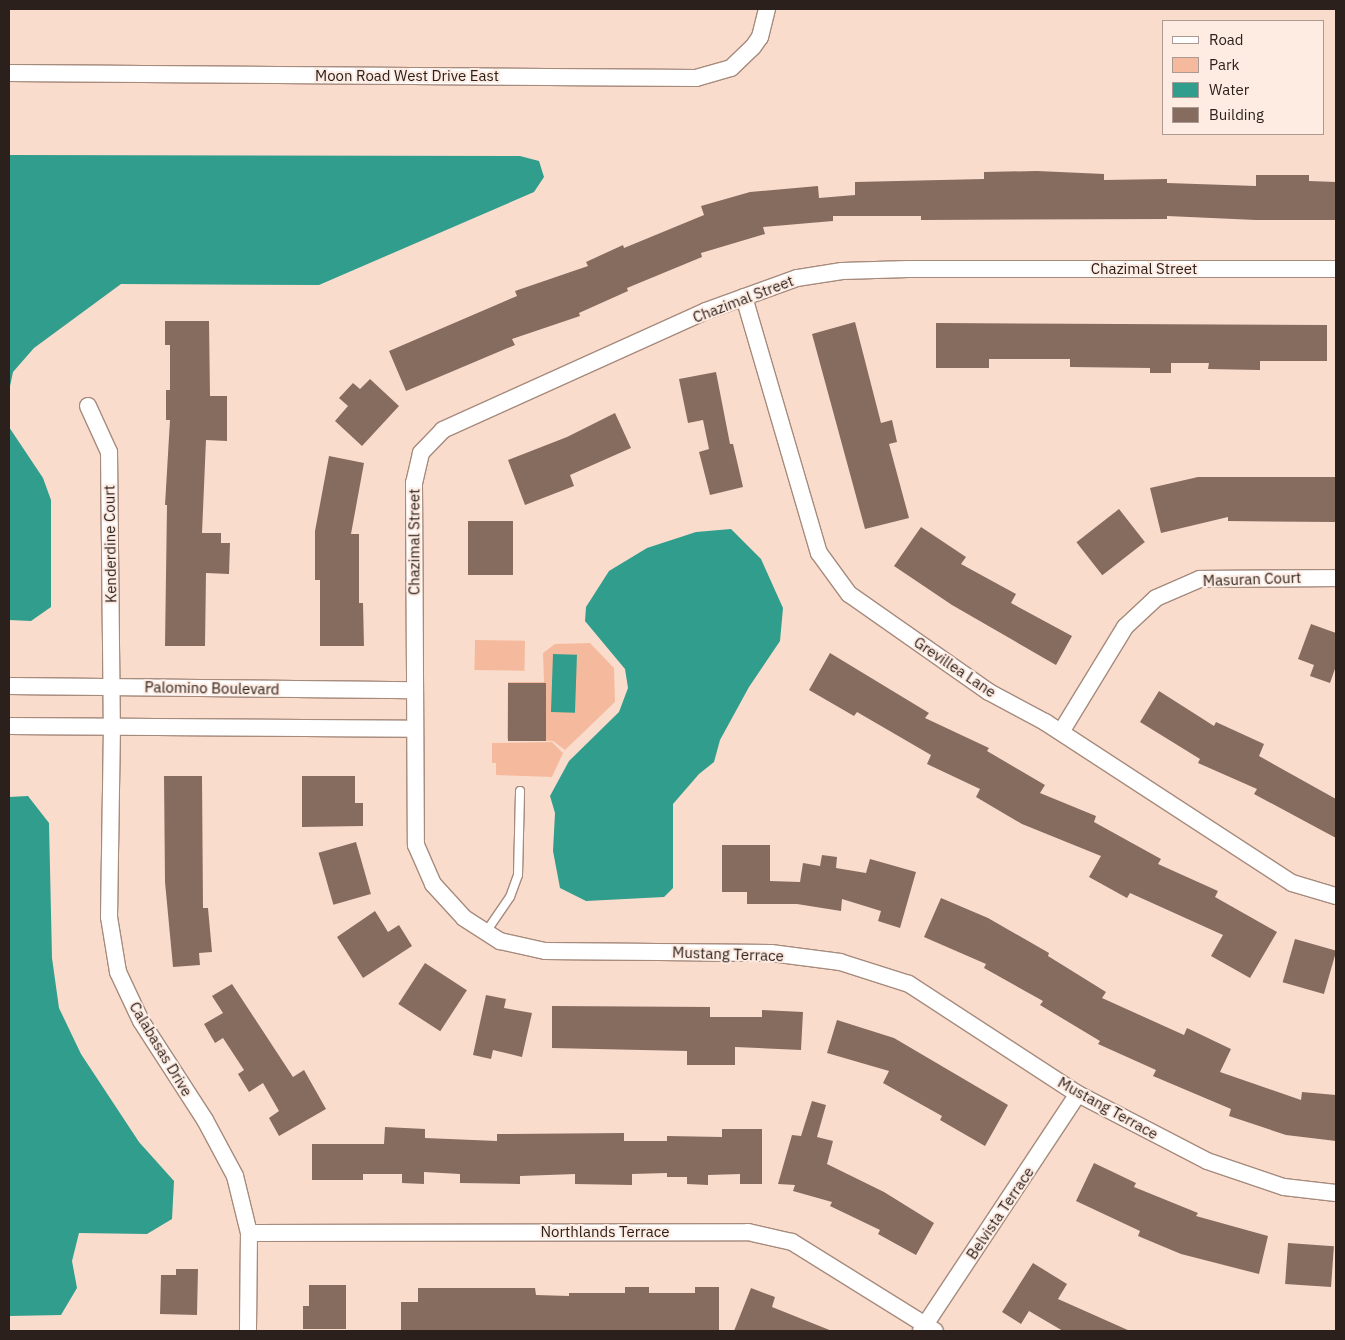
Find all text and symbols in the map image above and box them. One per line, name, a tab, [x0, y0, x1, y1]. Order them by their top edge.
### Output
legend	[1162, 20, 1325, 135]
text: Road	[1209, 30, 1244, 49]
text: Park	[1209, 55, 1239, 74]
street label: Moon Road West Drive East	[315, 67, 499, 85]
text: Water	[1209, 80, 1249, 99]
text: Building	[1209, 105, 1264, 124]
street label: Chazimal Street	[1091, 260, 1197, 278]
street label: Chazimal Street	[690, 272, 796, 326]
street label: Kenderdine Court	[100, 485, 120, 603]
street label: Chazimal Street	[405, 489, 423, 595]
street label: Masuran Court	[1202, 568, 1302, 590]
street label: Grevillea Lane	[910, 633, 1000, 701]
street label: Palomino Boulevard	[144, 678, 280, 698]
street label: Mustang Terrace	[672, 943, 784, 965]
street label: Calabasas Drive	[126, 998, 196, 1100]
street label: Mustang Terrace	[1055, 1073, 1161, 1143]
street label: Belvista Terrace	[962, 1163, 1038, 1263]
street label: Northlands Terrace	[541, 1223, 669, 1241]

